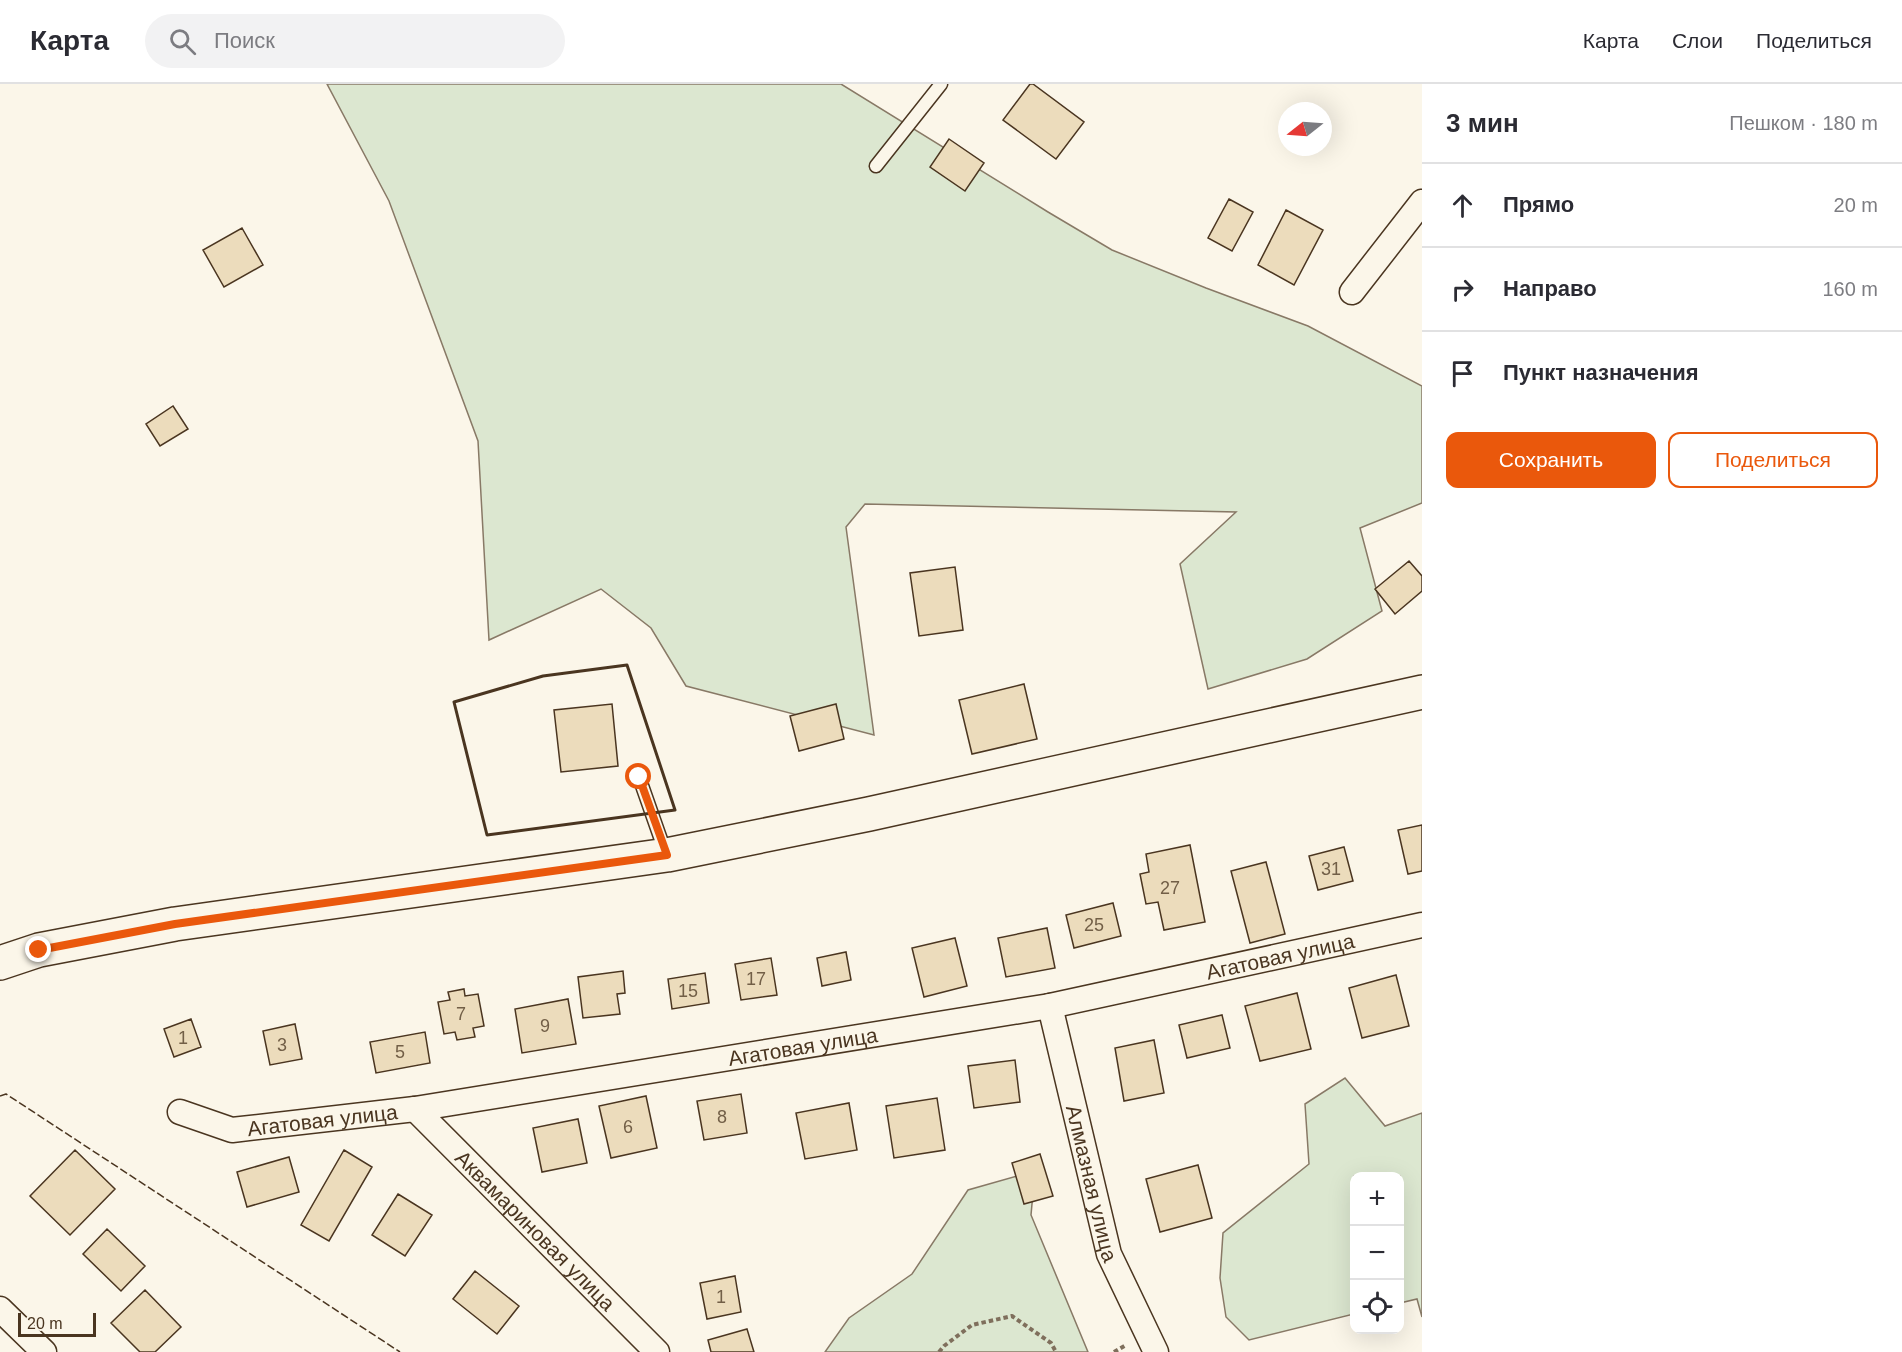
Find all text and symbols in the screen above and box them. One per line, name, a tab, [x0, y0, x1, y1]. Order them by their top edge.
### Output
search box	[145, 14, 565, 68]
text: Карта	[30, 25, 109, 56]
icon: search	[166, 25, 199, 58]
text: Поиск	[214, 28, 275, 53]
text: Карта	[1583, 29, 1639, 52]
text: Слои	[1672, 29, 1723, 52]
text: Поделиться	[1756, 29, 1872, 52]
north arrow	[1278, 102, 1332, 156]
text: 3 мин	[1446, 108, 1519, 138]
text: Пешком · 180 m	[1729, 112, 1878, 134]
icon: ahead	[1446, 189, 1479, 222]
text: Прямо	[1503, 192, 1574, 217]
text: 20 m	[1834, 194, 1878, 216]
icon: right	[1446, 273, 1479, 306]
text: Направо	[1503, 276, 1597, 301]
text: 160 m	[1822, 278, 1878, 300]
icon: arrive	[1446, 357, 1479, 390]
text: Пункт назначения	[1503, 360, 1699, 385]
button: Сохранить	[1446, 432, 1656, 488]
button: Поделиться	[1668, 432, 1878, 488]
route start	[625, 763, 651, 789]
house number: 31	[1321, 859, 1341, 879]
house number: 27	[1160, 878, 1180, 898]
house number: 25	[1084, 915, 1104, 935]
street label: Агатовая улица	[1204, 929, 1357, 983]
route end	[25, 936, 51, 962]
house number: 17	[746, 969, 766, 989]
house number: 15	[678, 981, 698, 1001]
house number: 7	[456, 1004, 466, 1024]
house number: 9	[540, 1016, 550, 1036]
street label: Агатовая улица	[726, 1023, 879, 1070]
house number: 1	[178, 1028, 188, 1048]
house number: 3	[277, 1035, 287, 1055]
house number: 5	[395, 1042, 405, 1062]
street label: Агатовая улица	[246, 1100, 399, 1140]
street label: Алмазная улица	[1062, 1103, 1123, 1266]
house number: 8	[717, 1107, 727, 1127]
house number: 6	[623, 1117, 633, 1137]
street label: Аквамариновая улица	[451, 1145, 620, 1315]
map controls	[1350, 1172, 1404, 1334]
button: +	[1350, 1172, 1404, 1226]
button: −	[1350, 1226, 1404, 1280]
button: locate	[1350, 1280, 1404, 1334]
house number: 1	[716, 1287, 726, 1307]
scale bar	[18, 1310, 96, 1338]
text: 20 m	[27, 1315, 63, 1332]

